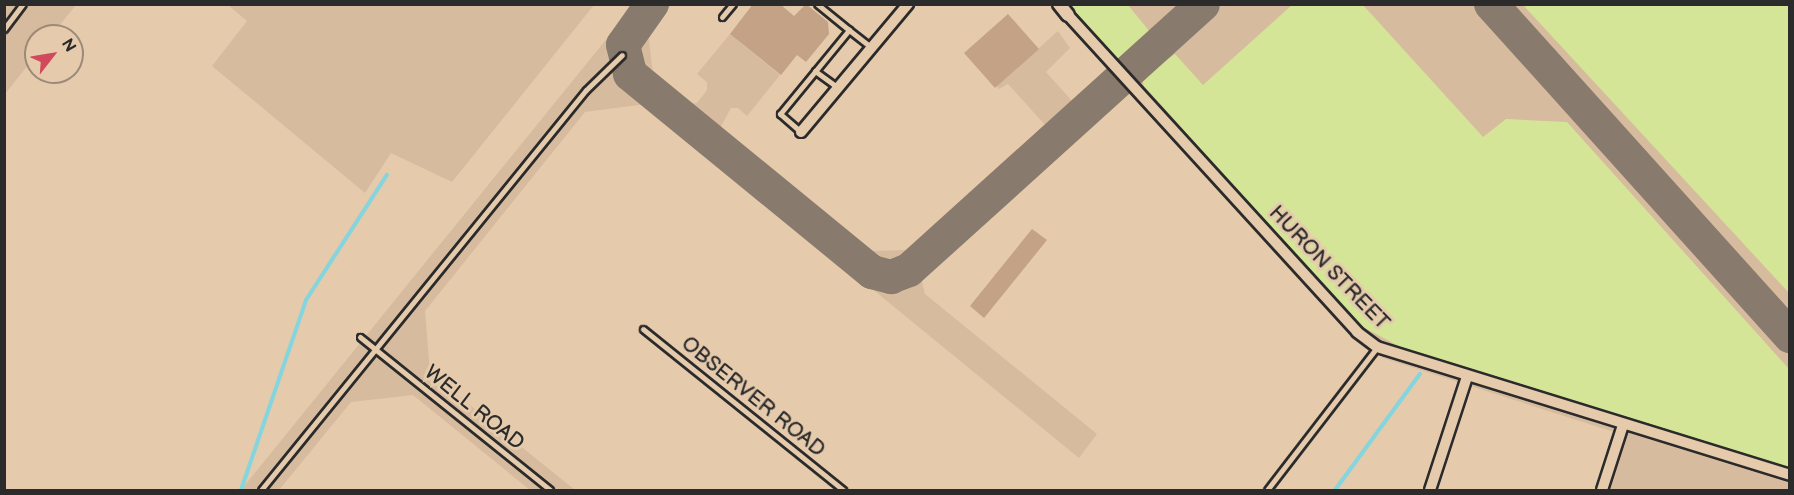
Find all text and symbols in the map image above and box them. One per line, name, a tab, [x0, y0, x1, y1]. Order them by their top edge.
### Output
north arrow	[24, 24, 84, 84]
text: N	[57, 35, 79, 56]
street label: HURON STREET	[1263, 201, 1395, 335]
street label: OBSERVER ROAD	[676, 331, 830, 463]
street label: WELL ROAD	[419, 360, 529, 456]

